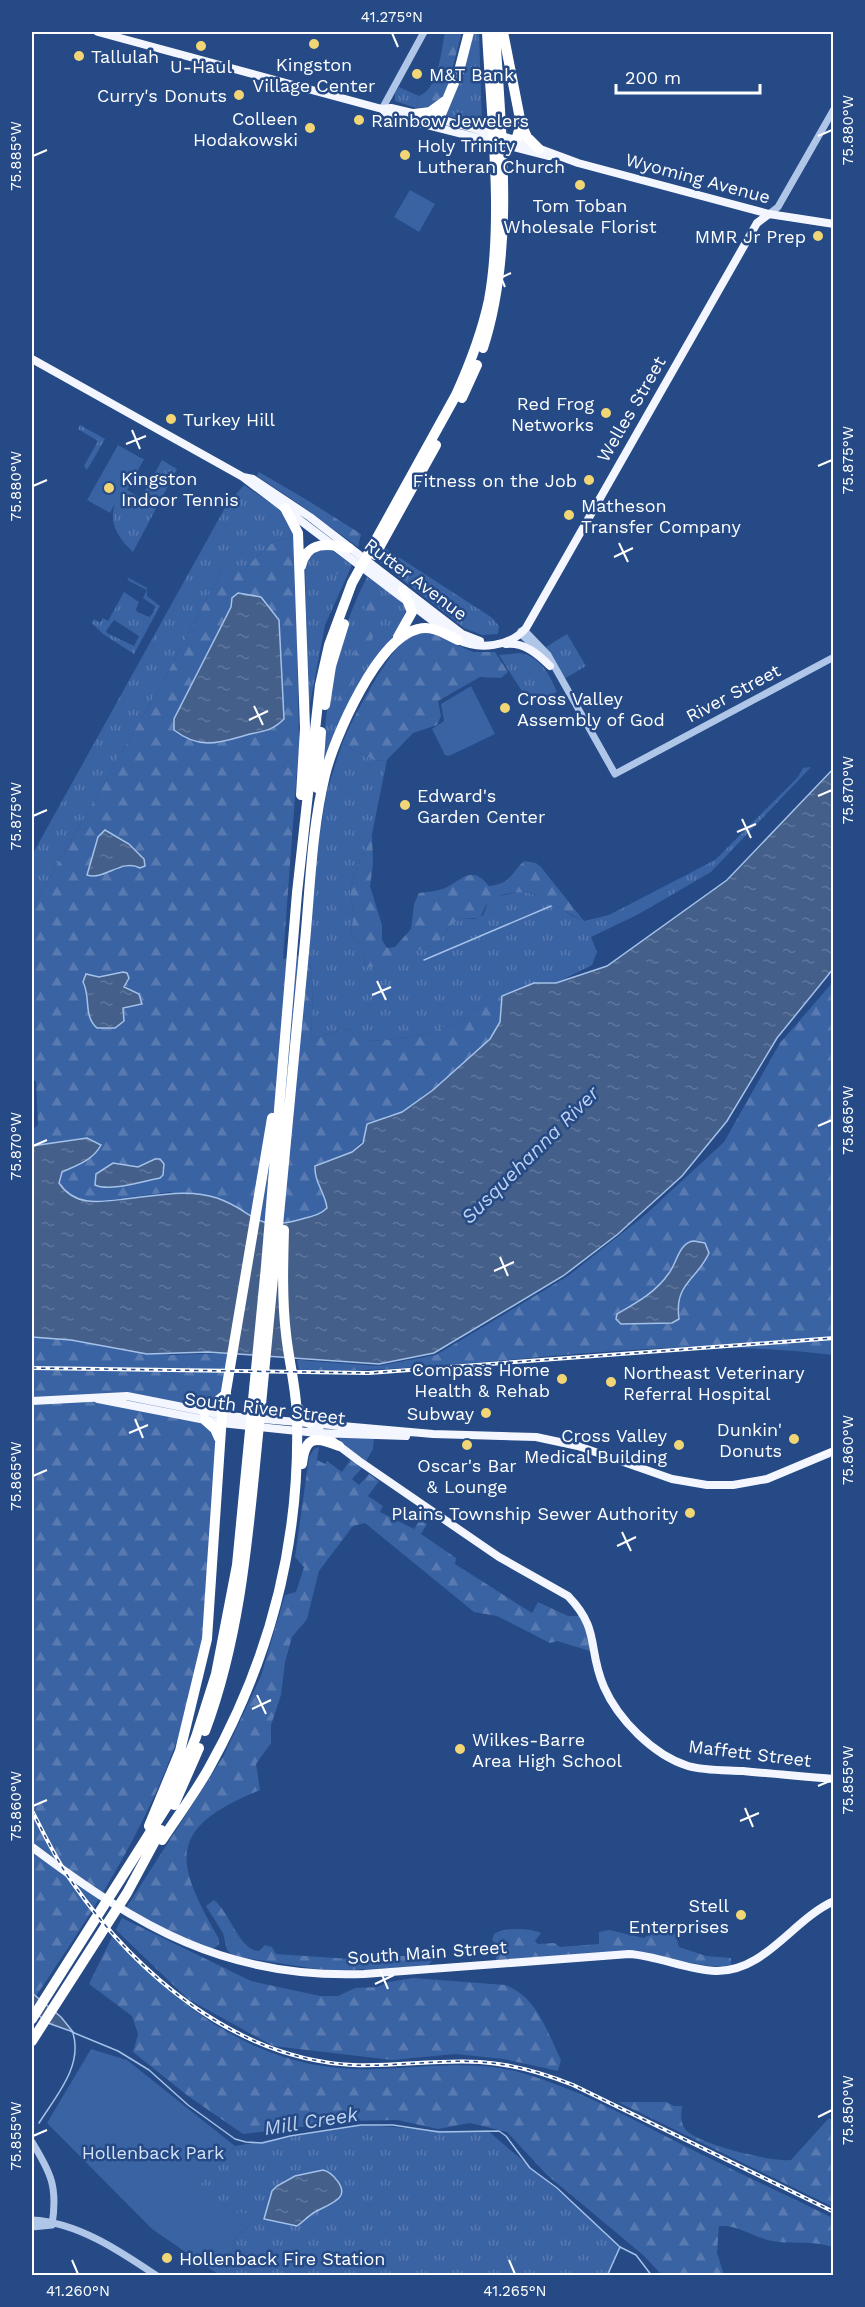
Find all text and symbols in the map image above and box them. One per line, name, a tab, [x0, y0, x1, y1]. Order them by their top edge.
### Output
text: 41.275°N	[361, 8, 423, 26]
marker: Kingston Village Center	[307, 37, 321, 51]
marker: U-Haul	[194, 39, 208, 53]
place label: Tallulah	[91, 46, 159, 67]
marker: Tallulah	[72, 49, 86, 63]
place label: Kingston Village Center	[253, 54, 375, 96]
place label: U-Haul	[170, 56, 232, 77]
scale bar	[616, 57, 760, 95]
place label: M&T Bank	[429, 64, 514, 85]
marker: M&T Bank	[410, 67, 424, 81]
text: 200 m	[625, 67, 681, 88]
place label: Curry's Donuts	[97, 85, 227, 106]
marker: Curry's Donuts	[232, 88, 246, 102]
text: 75.880°W	[839, 95, 857, 165]
place label: Colleen Hodakowski	[193, 108, 298, 150]
place label: Rainbow Jewelers	[371, 110, 529, 131]
marker: Rainbow Jewelers	[352, 113, 366, 127]
text: 75.885°W	[7, 121, 25, 191]
marker: Colleen Hodakowski	[303, 121, 317, 135]
place label: Holy Trinity Lutheran Church	[417, 135, 565, 177]
marker: Holy Trinity Lutheran Church	[398, 148, 412, 162]
street label: Wyoming Avenue	[623, 149, 773, 207]
marker: Tom Toban Wholesale Florist	[573, 178, 587, 192]
place label: Tom Toban Wholesale Florist	[503, 195, 657, 237]
place label: MMR Jr Prep	[695, 226, 806, 247]
marker: MMR Jr Prep	[811, 229, 825, 243]
street label: Welles Street	[592, 352, 670, 465]
place label: Red Frog Networks	[511, 393, 594, 435]
marker: Red Frog Networks	[599, 406, 613, 420]
place label: Turkey Hill	[183, 409, 275, 430]
marker: Turkey Hill	[164, 412, 178, 426]
text: 75.875°W	[839, 426, 857, 494]
text: 75.880°W	[7, 451, 25, 521]
place label: Kingston Indoor Tennis	[121, 468, 239, 510]
place label: Fitness on the Job	[412, 470, 577, 491]
marker: Fitness on the Job	[582, 473, 596, 487]
marker: Kingston Indoor Tennis	[102, 481, 116, 495]
place label: Matheson Transfer Company	[581, 495, 741, 537]
marker: Matheson Transfer Company	[562, 508, 576, 522]
street label: Rutter Avenue	[360, 534, 472, 624]
street label: River Street	[682, 659, 784, 727]
place label: Cross Valley Assembly of God	[517, 688, 665, 730]
marker: Cross Valley Assembly of God	[498, 701, 512, 715]
text: 75.870°W	[839, 756, 857, 824]
text: 75.875°W	[7, 782, 25, 850]
place label: Edward's Garden Center	[417, 785, 545, 827]
marker: Edward's Garden Center	[398, 798, 412, 812]
water label: Susquehanna River	[456, 1080, 605, 1229]
text: 75.865°W	[839, 1085, 857, 1155]
text: 75.870°W	[7, 1112, 25, 1180]
place label: Compass Home Health & Rehab	[412, 1359, 550, 1401]
place label: Northeast Veterinary Referral Hospital	[623, 1362, 805, 1404]
marker: Compass Home Health & Rehab	[555, 1372, 569, 1386]
marker: Northeast Veterinary Referral Hospital	[604, 1375, 618, 1389]
street label: South River Street	[183, 1388, 347, 1428]
place label: Subway	[407, 1403, 475, 1424]
marker: Subway	[479, 1406, 493, 1420]
text: 75.860°W	[839, 1415, 857, 1485]
place label: Dunkin' Donuts	[717, 1419, 782, 1461]
place label: Cross Valley Medical Building	[524, 1425, 668, 1467]
marker: Dunkin' Donuts	[787, 1432, 801, 1446]
marker: Oscar's Bar & Lounge	[460, 1438, 474, 1452]
marker: Cross Valley Medical Building	[672, 1438, 686, 1452]
text: 75.865°W	[7, 1441, 25, 1511]
place label: Oscar's Bar & Lounge	[417, 1455, 517, 1497]
place label: Plains Township Sewer Authority	[391, 1503, 679, 1524]
marker: Plains Township Sewer Authority	[683, 1506, 697, 1520]
place label: Wilkes-Barre Area High School	[472, 1729, 622, 1771]
street label: Maffett Street	[687, 1735, 813, 1771]
marker: Wilkes-Barre Area High School	[453, 1742, 467, 1756]
text: 75.855°W	[839, 1745, 857, 1815]
text: 75.860°W	[7, 1771, 25, 1841]
place label: Stell Enterprises	[628, 1895, 729, 1937]
marker: Stell Enterprises	[734, 1908, 748, 1922]
street label: South Main Street	[346, 1936, 508, 1968]
text: 75.850°W	[839, 2075, 857, 2145]
text: 75.855°W	[7, 2101, 25, 2171]
water label: Mill Creek	[262, 2102, 361, 2140]
park label: Hollenback Park	[82, 2142, 224, 2163]
place label: Hollenback Fire Station	[179, 2248, 385, 2269]
marker: Hollenback Fire Station	[160, 2251, 174, 2265]
text: 41.260°N	[46, 2282, 110, 2300]
text: 41.265°N	[483, 2282, 547, 2300]

